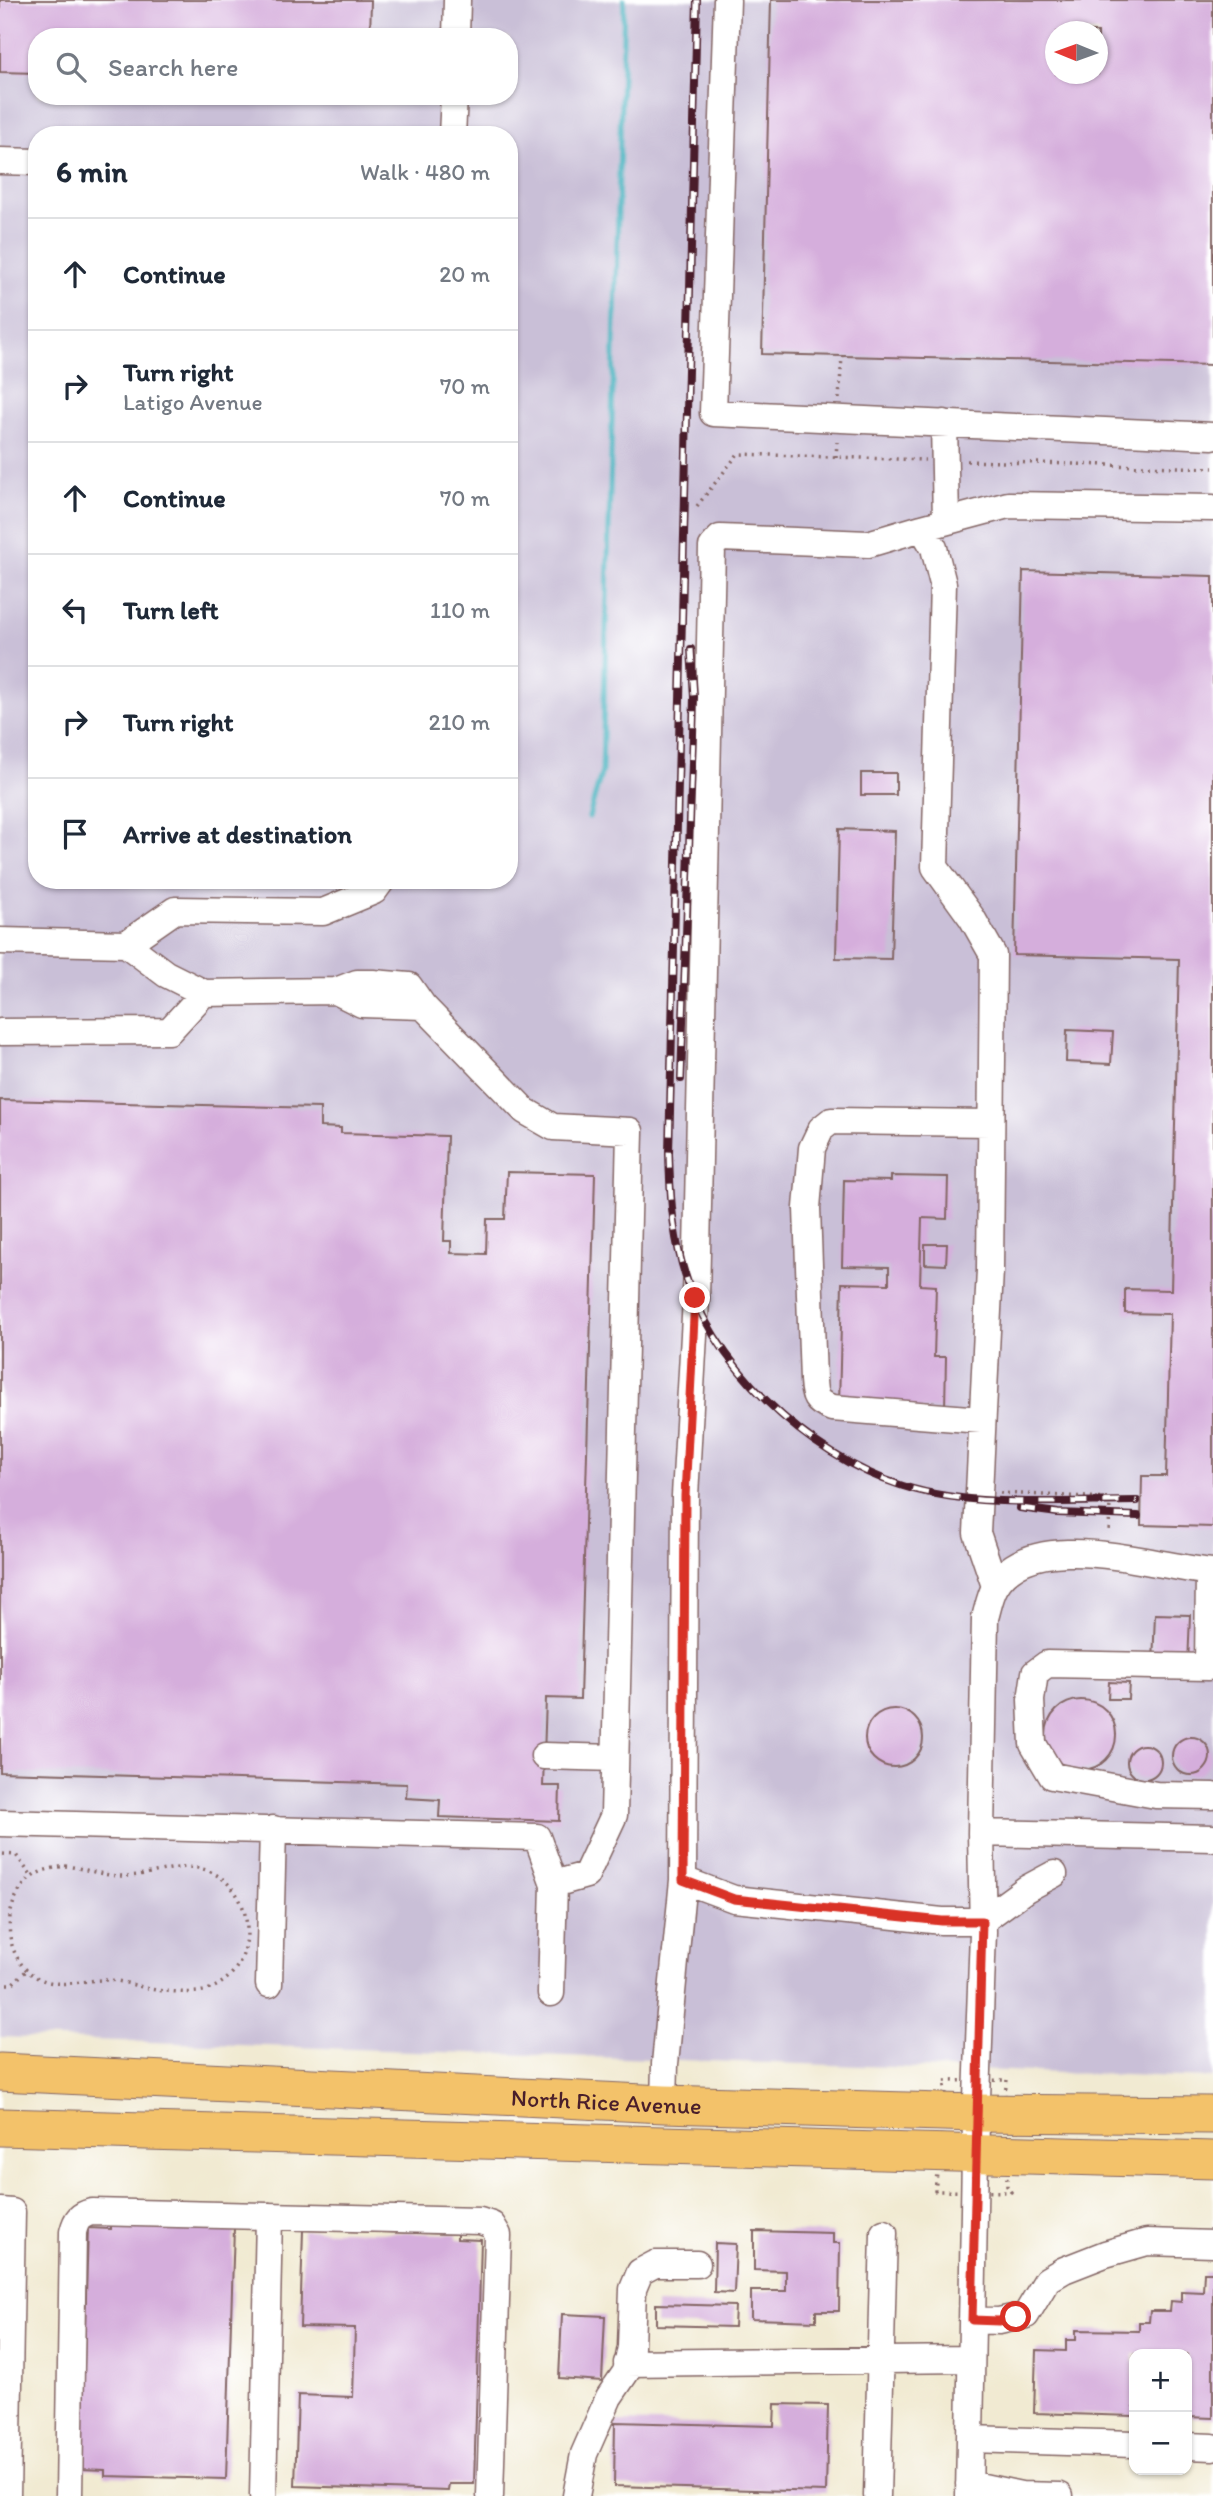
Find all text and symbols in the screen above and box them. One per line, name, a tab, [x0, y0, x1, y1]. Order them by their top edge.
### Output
north arrow	[1045, 21, 1108, 84]
search box	[28, 28, 518, 105]
icon: search	[52, 48, 90, 86]
text: Search here	[108, 51, 238, 83]
text: 6 min	[56, 153, 128, 190]
text: Walk · 480 m	[360, 158, 490, 186]
icon: ahead	[56, 255, 94, 293]
text: Continue	[123, 258, 226, 290]
text: 20 m	[439, 260, 490, 288]
text: Turn right	[123, 356, 234, 388]
icon: right	[56, 367, 94, 405]
text: 70 m	[440, 372, 490, 400]
text: Latigo Avenue	[123, 388, 263, 416]
icon: ahead	[56, 479, 94, 517]
text: Continue	[123, 482, 226, 514]
text: 70 m	[440, 484, 490, 512]
icon: left	[56, 591, 94, 629]
text: Turn left	[123, 594, 219, 626]
text: 110 m	[430, 596, 490, 624]
icon: right	[56, 703, 94, 741]
text: Turn right	[123, 706, 234, 738]
text: 210 m	[429, 708, 490, 736]
icon: arrive	[56, 815, 94, 853]
text: Arrive at destination	[123, 818, 352, 850]
route end	[679, 1282, 710, 1313]
street label: North Rice Avenue	[510, 2082, 702, 2120]
route start	[1000, 2301, 1031, 2332]
map controls	[1129, 2349, 1192, 2475]
button: +	[1129, 2349, 1192, 2412]
button: −	[1129, 2412, 1192, 2475]

